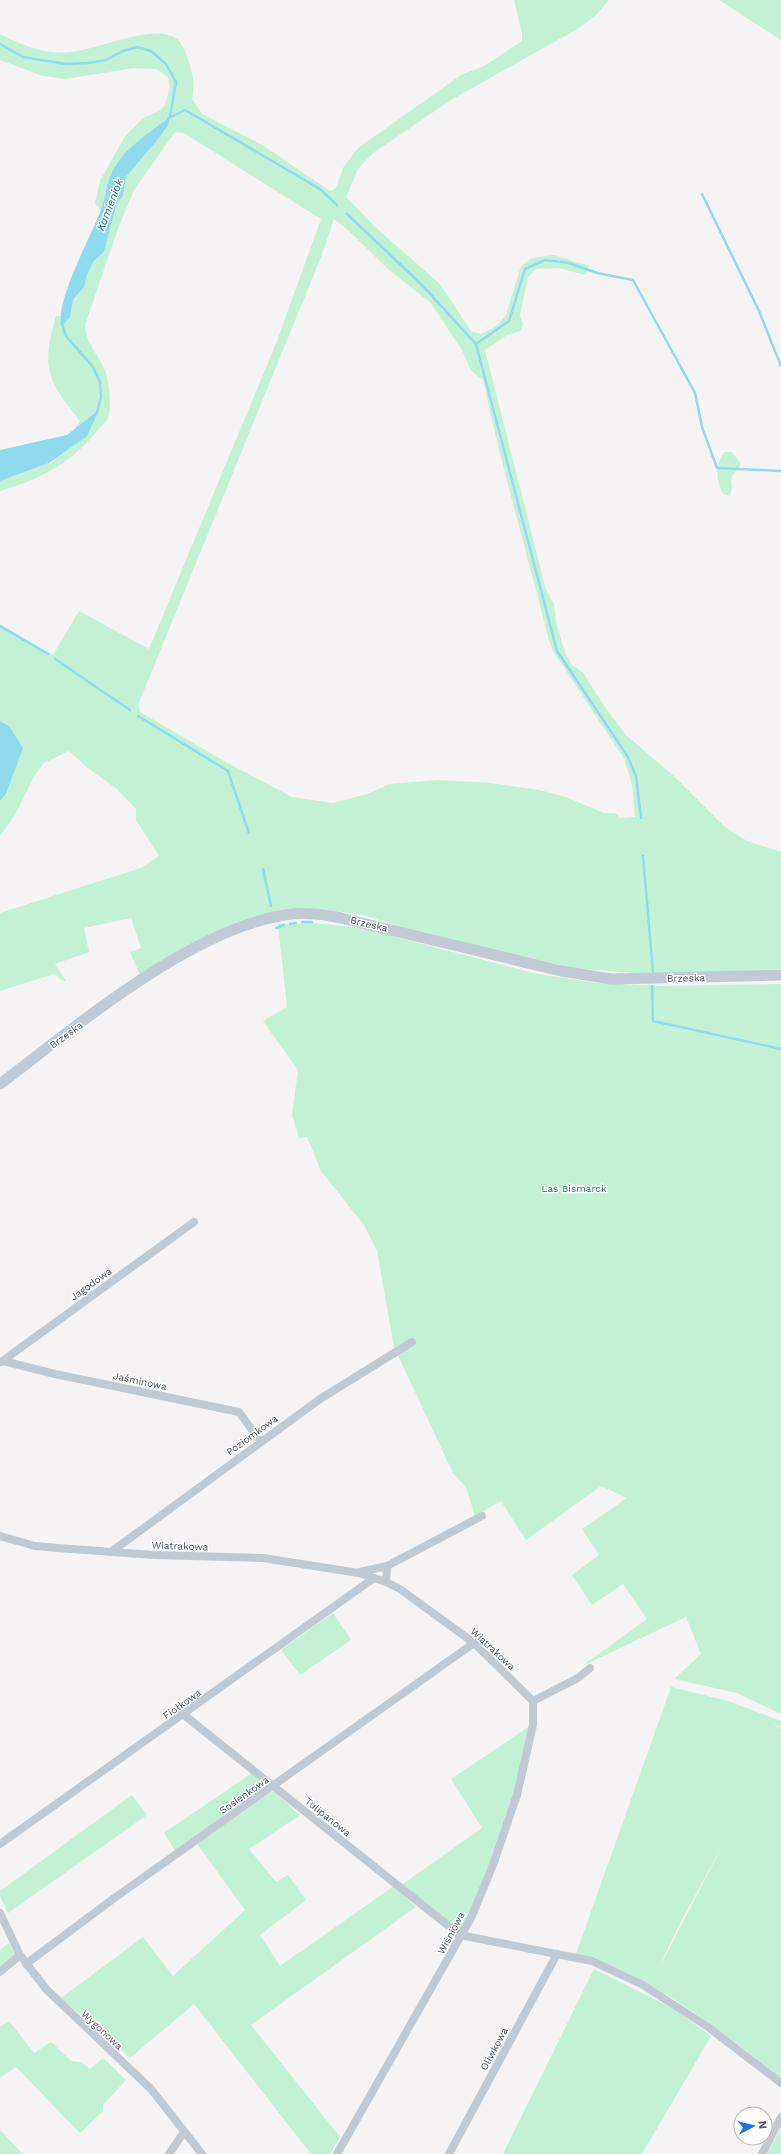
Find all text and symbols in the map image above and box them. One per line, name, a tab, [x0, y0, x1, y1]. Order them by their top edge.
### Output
water label: Kamieniok	[94, 176, 126, 233]
street label: Brzeska	[349, 914, 389, 934]
street label: Brzeska	[667, 972, 706, 984]
street label: Brzeska	[47, 1019, 85, 1051]
park label: Las Bismarck	[541, 1183, 607, 1194]
street label: Jagodowa	[68, 1265, 114, 1303]
street label: Jaśminowa	[112, 1370, 168, 1392]
street label: Poziomkowa	[224, 1413, 280, 1457]
street label: Wiatrakowa	[151, 1540, 209, 1552]
street label: Wiatrakowa	[468, 1626, 518, 1673]
street label: Fiołkowa	[161, 1687, 203, 1721]
street label: Sosienkowa	[217, 1774, 271, 1816]
street label: Tulipanowa	[303, 1795, 353, 1839]
street label: Wiśniowa	[435, 1910, 467, 1956]
street label: Wygonowa	[79, 2008, 125, 2052]
street label: Oliwkowa	[478, 2025, 510, 2072]
north arrow	[733, 2106, 773, 2146]
text: N	[755, 2120, 769, 2130]

